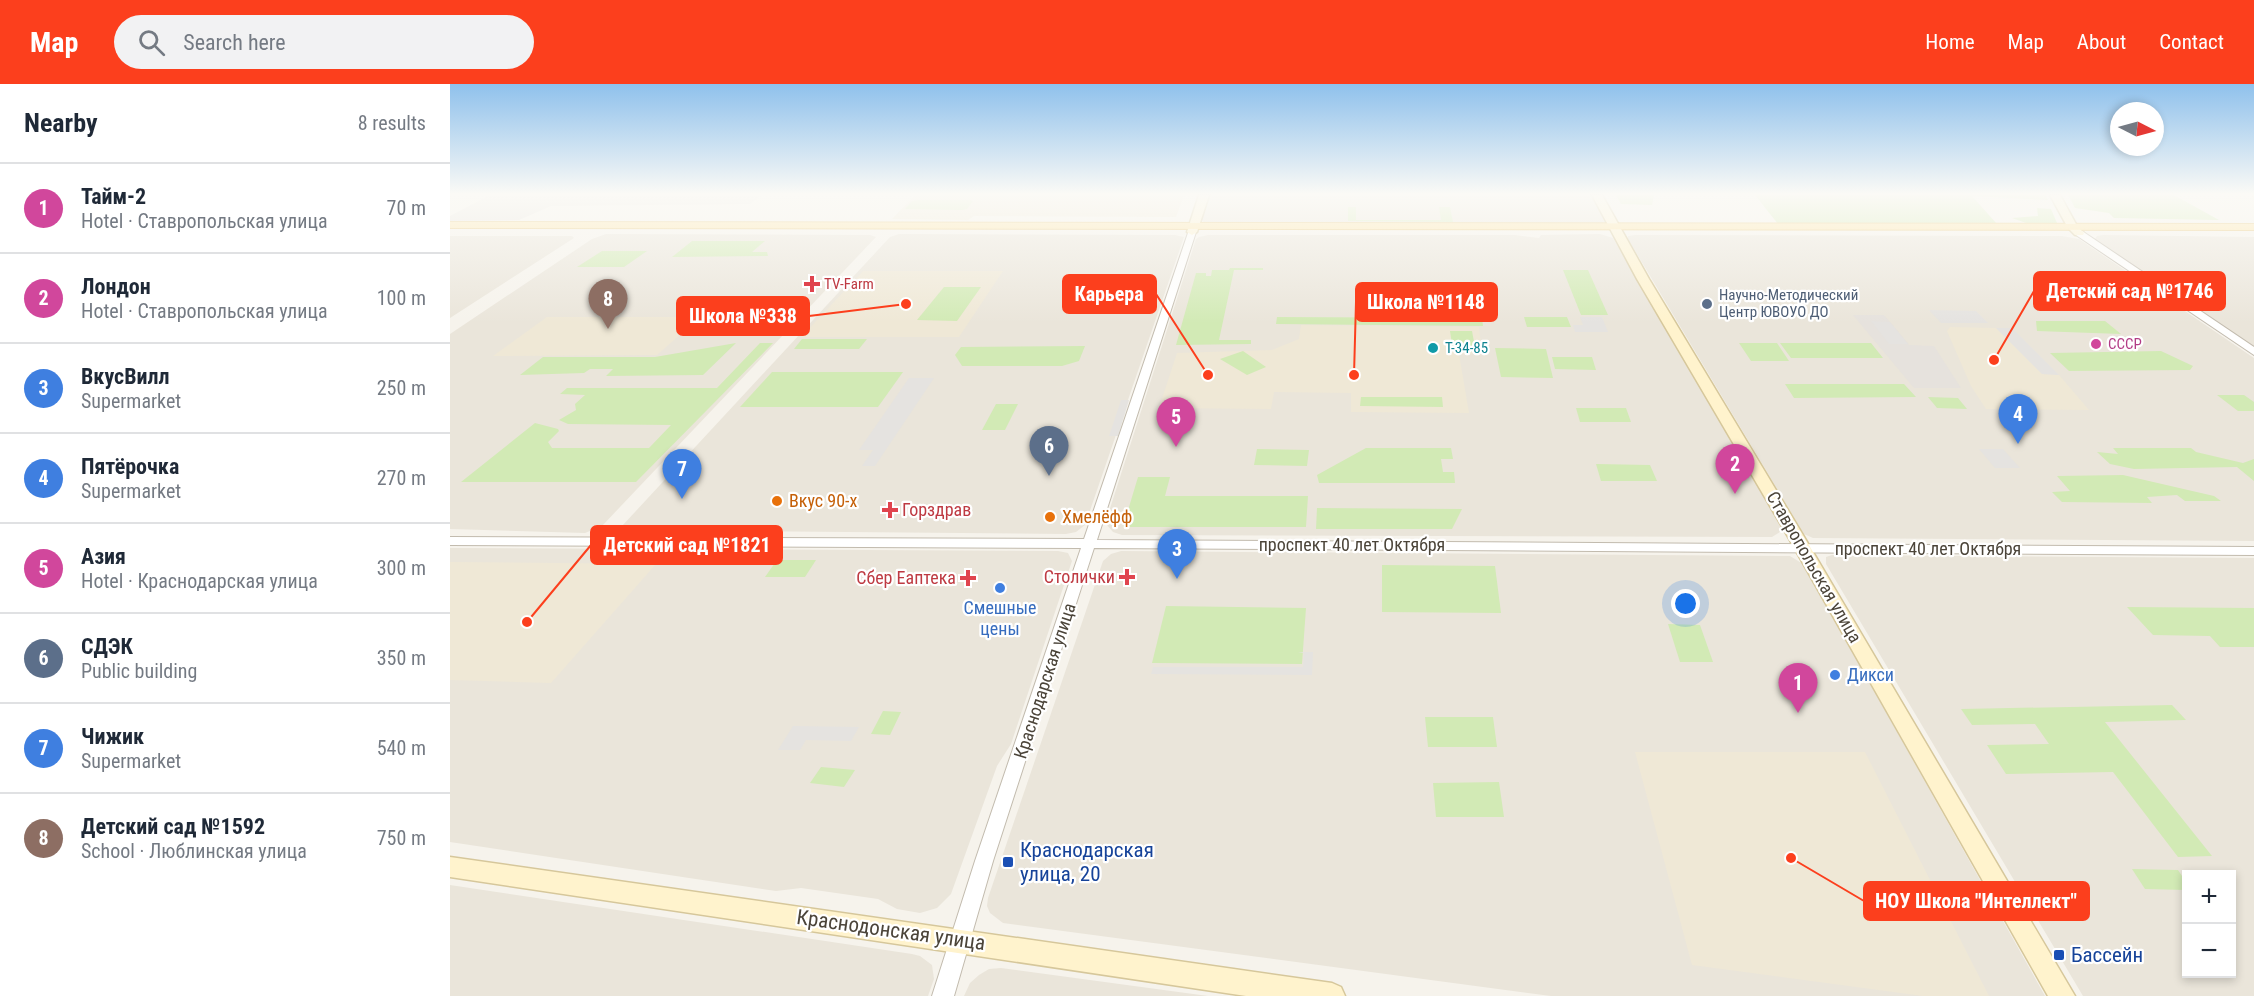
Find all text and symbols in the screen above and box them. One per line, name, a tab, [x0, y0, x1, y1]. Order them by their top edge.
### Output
search box	[114, 15, 534, 69]
text: Map	[30, 26, 78, 59]
icon: search	[135, 26, 168, 59]
text: Search here	[183, 30, 286, 55]
text: Home	[1925, 30, 1975, 54]
text: Map	[2008, 30, 2044, 54]
text: About	[2077, 30, 2126, 54]
text: Contact	[2159, 30, 2224, 54]
north arrow	[2110, 102, 2164, 156]
text: Nearby	[24, 108, 98, 138]
text: 8 results	[358, 111, 426, 135]
text: Тайм-2	[81, 184, 146, 209]
text: 1	[38, 196, 49, 220]
text: 70 m	[387, 196, 426, 220]
text: Hotel · Ставропольская улица	[81, 209, 328, 233]
callout: Детский сад №1746	[2034, 272, 2225, 310]
text: Лондон	[81, 274, 151, 299]
place label: TV-Farm	[824, 275, 874, 293]
callout: Карьера	[1063, 275, 1156, 313]
marker: TV-Farm	[805, 277, 819, 291]
text: Детский сад №1746	[2046, 279, 2214, 303]
pin: 8	[588, 280, 628, 329]
text: Карьера	[1074, 282, 1144, 306]
callout: Школа №1148	[1356, 283, 1497, 321]
text: 2	[38, 286, 49, 310]
text: 100 m	[377, 286, 426, 310]
place label: Научно-Методический Центр ЮВОУО ДО	[1719, 286, 1858, 321]
text: Школа №1148	[1367, 290, 1485, 314]
callout: Школа №338	[677, 297, 809, 335]
marker: Научно-Методический Центр ЮВОУО ДО	[1700, 297, 1714, 311]
text: Hotel · Ставропольская улица	[81, 299, 328, 323]
text: Школа №338	[689, 304, 797, 328]
place label: СССР	[2108, 335, 2142, 353]
marker: СССР	[2089, 337, 2103, 351]
place label: Т-34-85	[1445, 339, 1488, 357]
marker: Т-34-85	[1426, 341, 1440, 355]
text: ВкусВилл	[81, 364, 170, 389]
text: 3	[38, 376, 49, 400]
text: 250 m	[377, 376, 426, 400]
text: Supermarket	[81, 389, 181, 413]
pin: 4	[1998, 394, 2038, 444]
pin: 5	[1156, 398, 1196, 447]
pin: 6	[1030, 426, 1068, 476]
pin: 2	[1716, 444, 1754, 494]
pin: 7	[662, 450, 702, 499]
text: Пятёрочка	[81, 454, 179, 479]
text: 4	[38, 466, 49, 490]
text: 270 m	[377, 466, 426, 490]
text: Supermarket	[81, 479, 181, 503]
street label: Ставропольская улица	[1763, 487, 1866, 646]
place label: Вкус 90-х	[789, 490, 858, 511]
marker: Вкус 90-х	[770, 494, 784, 508]
place label: Горздрав	[902, 499, 971, 520]
marker: Горздрав	[883, 503, 897, 517]
place label: Хмелёфф	[1062, 506, 1132, 527]
marker: Хмелёфф	[1043, 510, 1057, 524]
callout: Детский сад №1821	[591, 526, 782, 564]
pin: 3	[1158, 530, 1196, 579]
text: Детский сад №1821	[603, 533, 771, 557]
street label: проспект 40 лет Октября	[1259, 534, 1445, 555]
street label: проспект 40 лет Октября	[1835, 538, 2021, 559]
text: Азия	[81, 544, 126, 569]
text: 5	[38, 556, 49, 580]
text: 300 m	[377, 556, 426, 580]
place label: Столички	[1044, 566, 1115, 587]
place label: Сбер Еаптека	[856, 567, 956, 588]
text: Hotel · Краснодарская улица	[81, 569, 318, 593]
marker: Столички	[1120, 570, 1134, 584]
marker: Сбер Еаптека	[961, 571, 975, 585]
marker: Смешные цены	[993, 581, 1007, 595]
your location	[1671, 589, 1700, 618]
place label: Смешные цены	[964, 597, 1036, 639]
street label: Краснодарская улица	[1009, 600, 1080, 761]
text: СДЭК	[81, 634, 133, 659]
text: 6	[38, 646, 49, 670]
text: 350 m	[377, 646, 426, 670]
text: Public building	[81, 659, 197, 683]
pin: 1	[1778, 664, 1818, 713]
place label: Дикси	[1847, 664, 1894, 685]
marker: Дикси	[1828, 668, 1842, 682]
text: Чижик	[81, 724, 144, 749]
text: 7	[38, 736, 49, 760]
text: 540 m	[377, 736, 426, 760]
text: Supermarket	[81, 749, 181, 773]
text: Детский сад №1592	[81, 814, 265, 839]
text: 8	[38, 826, 49, 850]
text: 750 m	[377, 826, 426, 850]
place label: Краснодарская улица, 20	[1020, 838, 1154, 886]
text: School · Люблинская улица	[81, 839, 307, 863]
marker: Краснодарская улица, 20	[1001, 855, 1015, 869]
map controls	[2182, 870, 2236, 978]
button: +	[2182, 870, 2236, 924]
callout: НОУ Школа "Интеллект"	[1864, 882, 2089, 920]
text: НОУ Школа "Интеллект"	[1875, 889, 2077, 913]
street label: Краснодонская улица	[795, 905, 987, 955]
button: −	[2182, 924, 2236, 978]
place label: Бассейн	[2071, 943, 2143, 967]
marker: Бассейн	[2052, 948, 2066, 962]

